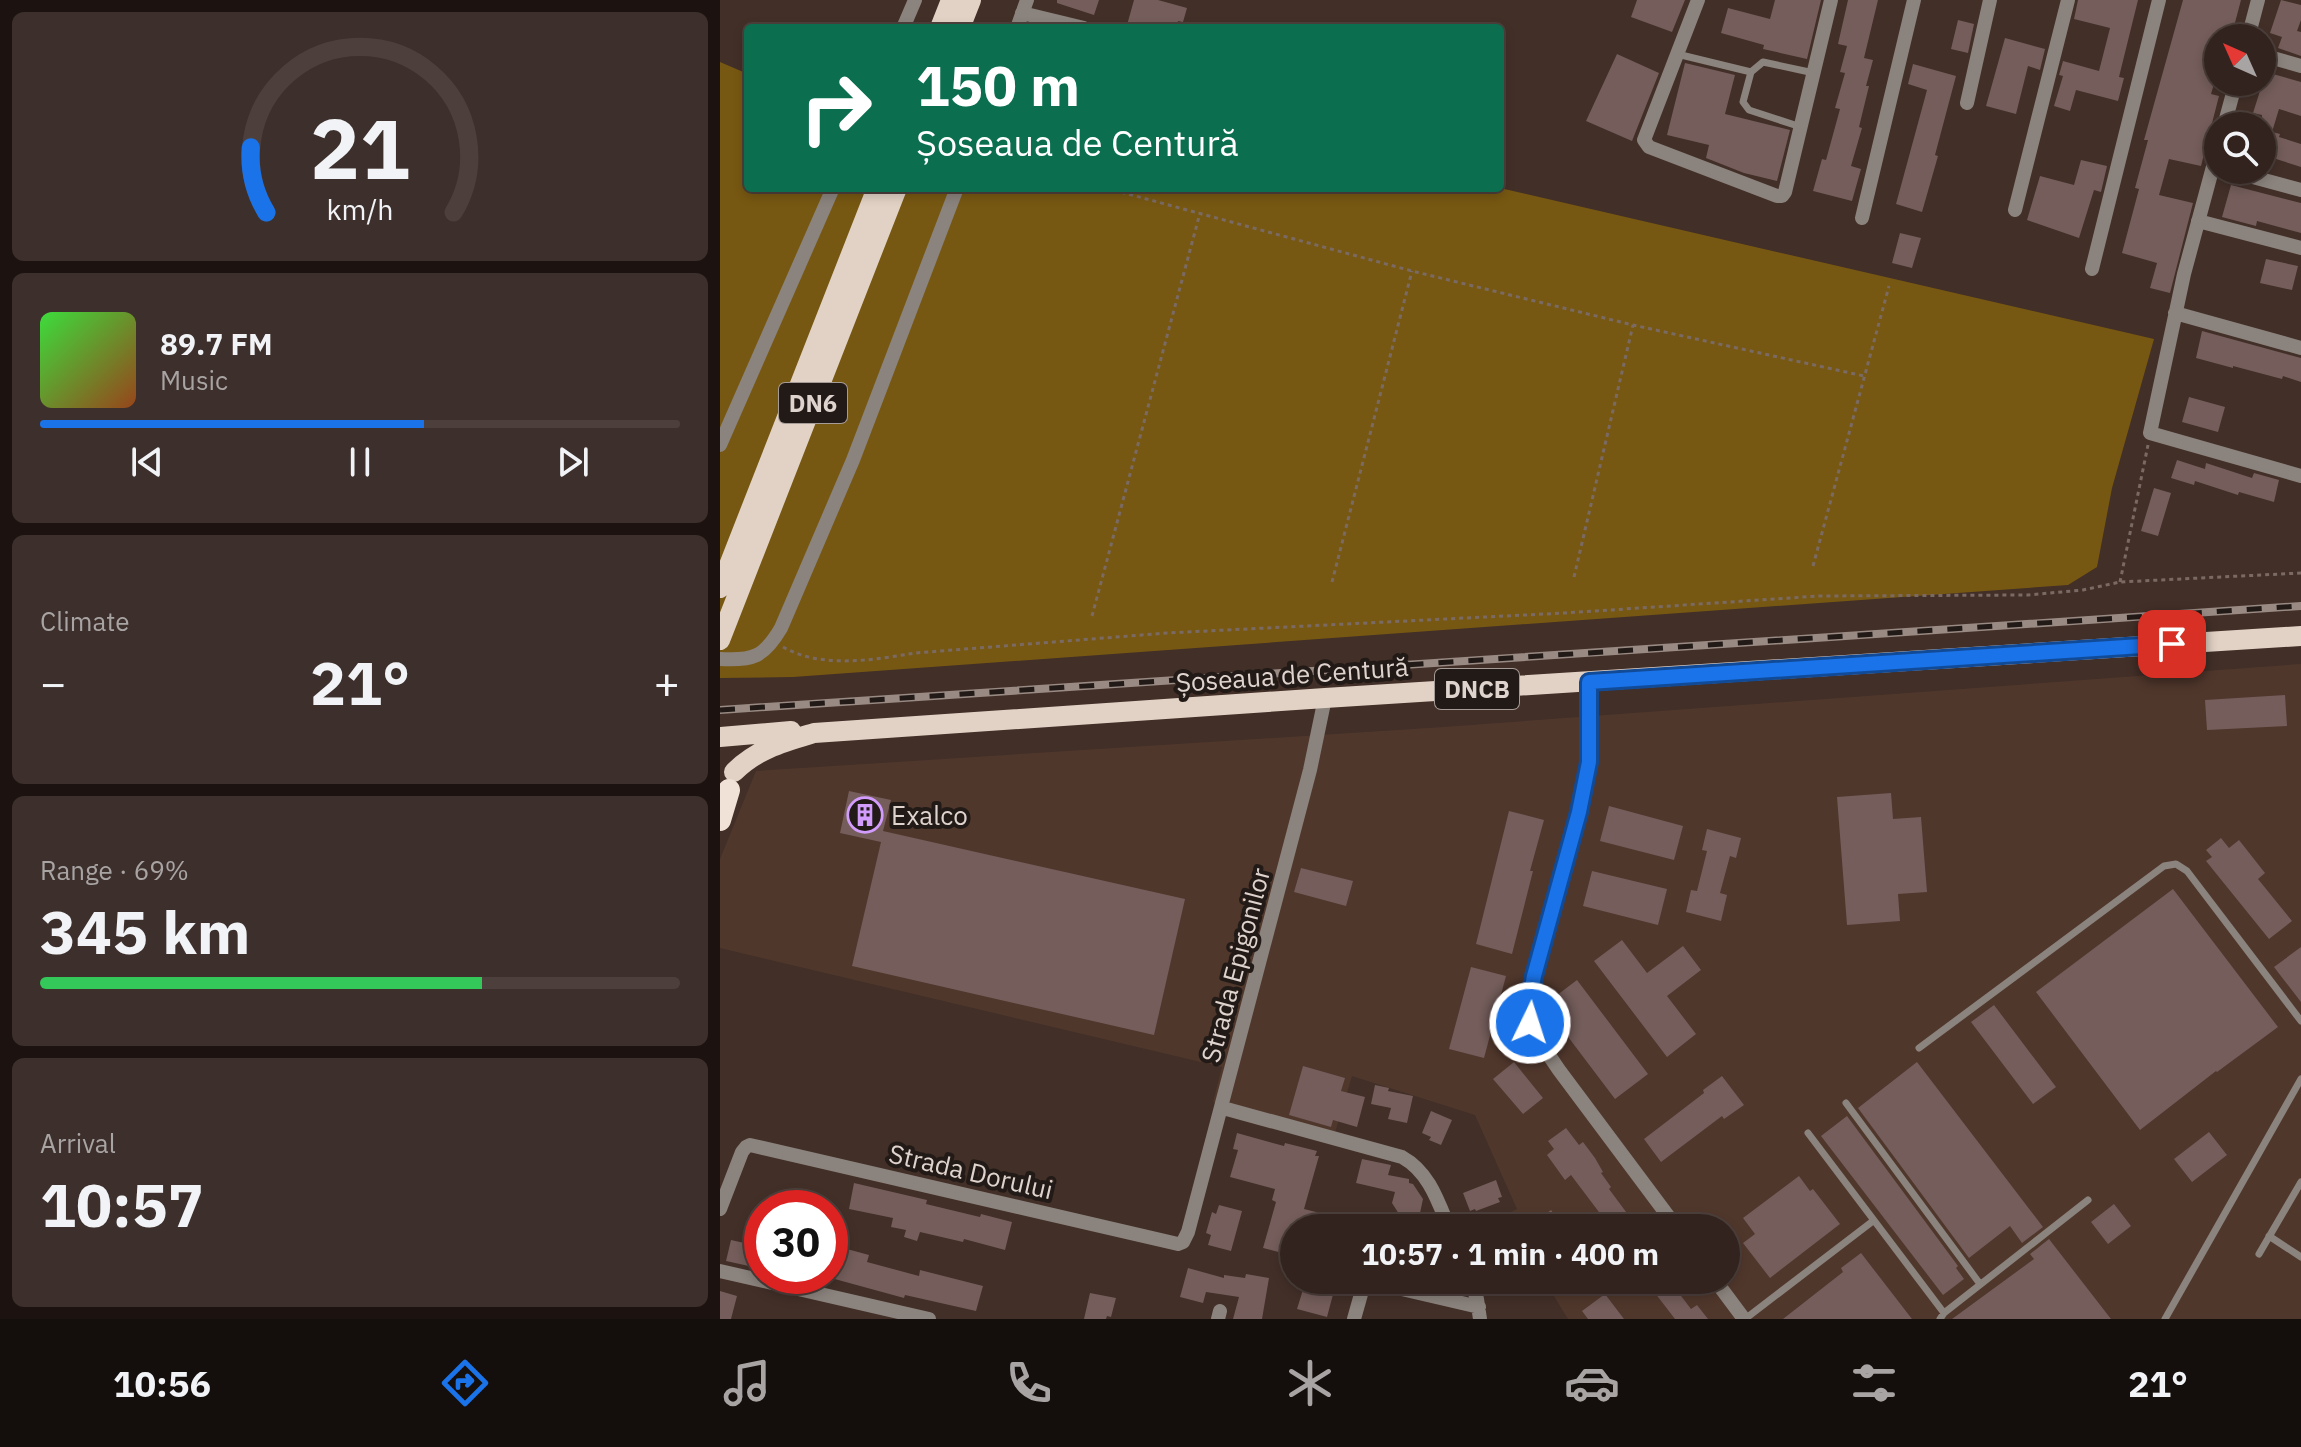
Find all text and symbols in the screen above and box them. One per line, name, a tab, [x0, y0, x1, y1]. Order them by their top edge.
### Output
north arrow	[2204, 24, 2276, 96]
map controls	[2204, 24, 2276, 184]
text: 150 m	[916, 49, 1080, 121]
icon: right	[784, 56, 888, 160]
text: 21	[310, 93, 410, 201]
button: search	[2204, 112, 2276, 184]
text: Șoseaua de Centură	[916, 119, 1239, 166]
text: km/h	[326, 191, 394, 228]
text: 89.7 FM	[160, 324, 273, 363]
text: Music	[160, 363, 228, 397]
road number: DN6	[779, 383, 847, 423]
icon: previous	[125, 440, 169, 484]
icon: pause	[338, 440, 382, 484]
icon: next	[551, 440, 595, 484]
text: Climate	[40, 604, 130, 638]
pin	[2138, 610, 2206, 678]
icon: arrive	[2150, 622, 2194, 666]
text: 21°	[310, 643, 410, 722]
street label: Șoseaua de Centură	[1175, 649, 1410, 699]
text: −	[40, 654, 66, 711]
text: +	[654, 654, 680, 711]
road number: DNCB	[1435, 669, 1519, 709]
building icon: Exalco	[846, 796, 884, 834]
place label: Exalco	[891, 798, 968, 832]
text: Range · 69%	[40, 853, 189, 887]
street label: Strada Epigonilor	[1193, 864, 1277, 1066]
text: 345 km	[40, 892, 250, 971]
position arrow	[1488, 981, 1572, 1065]
text: Arrival	[40, 1126, 116, 1160]
street label: Strada Dorului	[886, 1136, 1056, 1206]
text: 10:57	[40, 1165, 204, 1244]
speed limit sign: 30	[744, 1190, 848, 1294]
text: 10:57 · 1 min · 400 m	[1361, 1234, 1659, 1273]
icon: directions	[437, 1355, 493, 1411]
icon: music	[719, 1355, 775, 1411]
icon: phone	[1001, 1355, 1057, 1411]
icon: climate	[1282, 1355, 1338, 1411]
icon: car	[1564, 1355, 1620, 1411]
icon: filters	[1846, 1355, 1902, 1411]
text: 10:56	[113, 1360, 211, 1407]
text: 21°	[2128, 1360, 2188, 1407]

